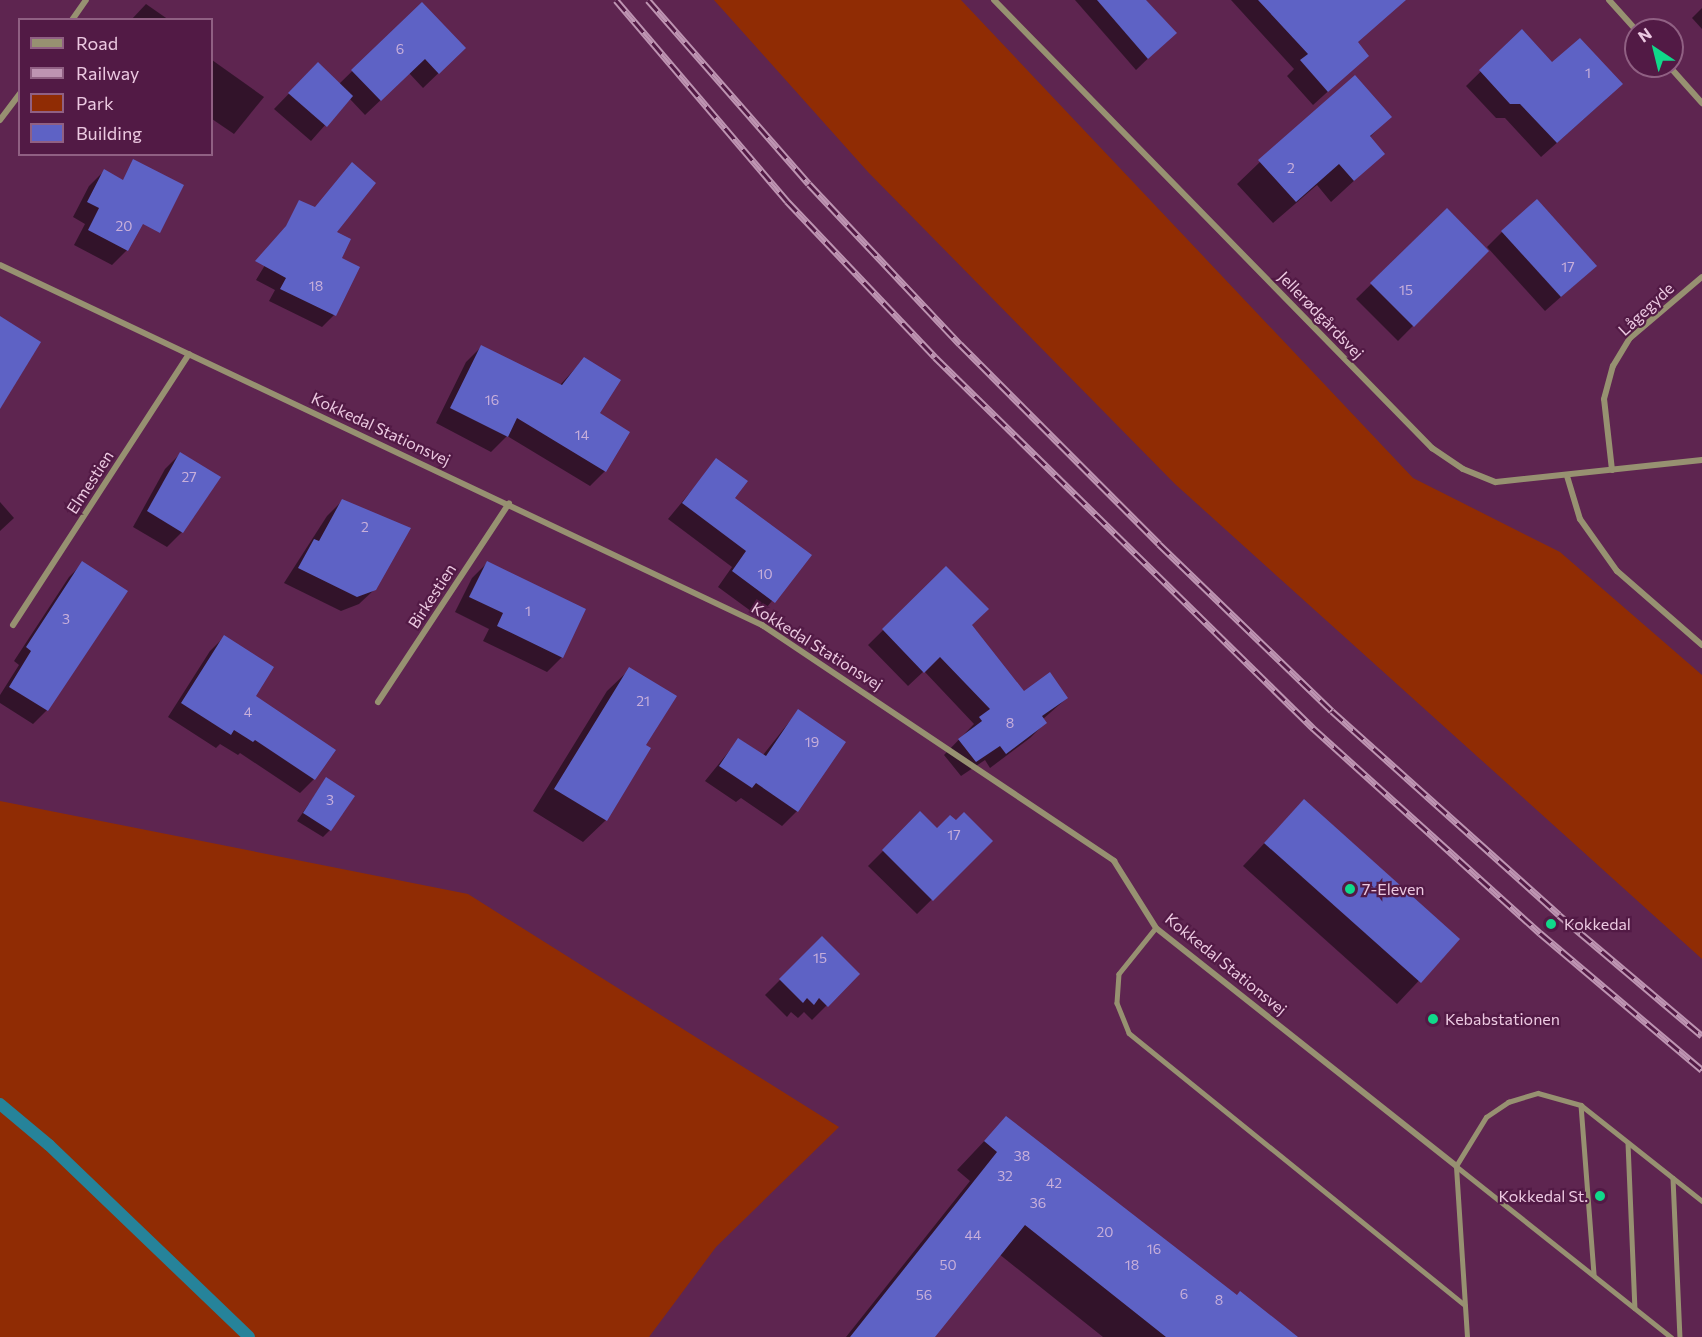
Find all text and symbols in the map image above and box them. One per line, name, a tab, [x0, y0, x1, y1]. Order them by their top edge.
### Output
legend	[18, 18, 213, 156]
north arrow	[1624, 18, 1684, 78]
text: N	[1634, 23, 1655, 46]
text: Road	[76, 32, 118, 54]
house number: 6	[396, 41, 404, 57]
text: Railway	[76, 62, 139, 84]
house number: 1	[1585, 65, 1591, 81]
text: Park	[76, 92, 114, 114]
text: Building	[76, 122, 142, 144]
house number: 2	[1287, 160, 1295, 176]
house number: 20	[116, 218, 132, 234]
house number: 17	[1561, 259, 1575, 275]
street label: Jellerødgårdsvej	[1274, 267, 1368, 363]
house number: 18	[309, 278, 323, 294]
street label: Lågegyde	[1614, 279, 1678, 339]
house number: 15	[1399, 282, 1413, 298]
street label: Kokkedal Stationsvej	[309, 388, 453, 470]
house number: 16	[485, 392, 499, 408]
house number: 14	[575, 427, 589, 443]
street label: Elmestien	[62, 447, 118, 517]
house number: 27	[181, 469, 197, 485]
house number: 2	[361, 519, 369, 535]
street label: Birkestien	[404, 560, 460, 632]
house number: 10	[757, 566, 773, 582]
street label: Kokkedal Stationsvej	[748, 598, 886, 694]
house number: 1	[525, 603, 531, 619]
house number: 3	[62, 611, 70, 627]
house number: 21	[636, 693, 650, 709]
house number: 4	[244, 704, 252, 720]
house number: 8	[1006, 715, 1014, 731]
house number: 19	[805, 734, 819, 750]
house number: 3	[326, 792, 334, 808]
house number: 17	[947, 827, 961, 843]
place label: 7-Eleven	[1362, 879, 1425, 899]
marker: 7-Eleven	[1343, 882, 1357, 896]
street label: Kokkedal Stationsvej	[1161, 909, 1291, 1019]
place label: Kokkedal	[1564, 914, 1631, 934]
marker: Kokkedal	[1542, 915, 1560, 933]
house number: 15	[813, 950, 827, 966]
place label: Kebabstationen	[1445, 1009, 1560, 1029]
marker: Kebabstationen	[1426, 1012, 1440, 1026]
house number: 38	[1014, 1148, 1030, 1164]
house number: 32	[997, 1168, 1013, 1184]
house number: 42	[1046, 1175, 1062, 1191]
place label: Kokkedal St.	[1499, 1186, 1588, 1206]
marker: Kokkedal St.	[1593, 1189, 1607, 1203]
house number: 36	[1030, 1195, 1046, 1211]
house number: 20	[1097, 1224, 1113, 1240]
house number: 44	[965, 1227, 981, 1243]
house number: 16	[1147, 1241, 1161, 1257]
house number: 50	[939, 1257, 957, 1273]
house number: 18	[1125, 1257, 1139, 1273]
house number: 6	[1180, 1286, 1188, 1302]
house number: 56	[916, 1287, 932, 1303]
house number: 8	[1215, 1292, 1223, 1308]

